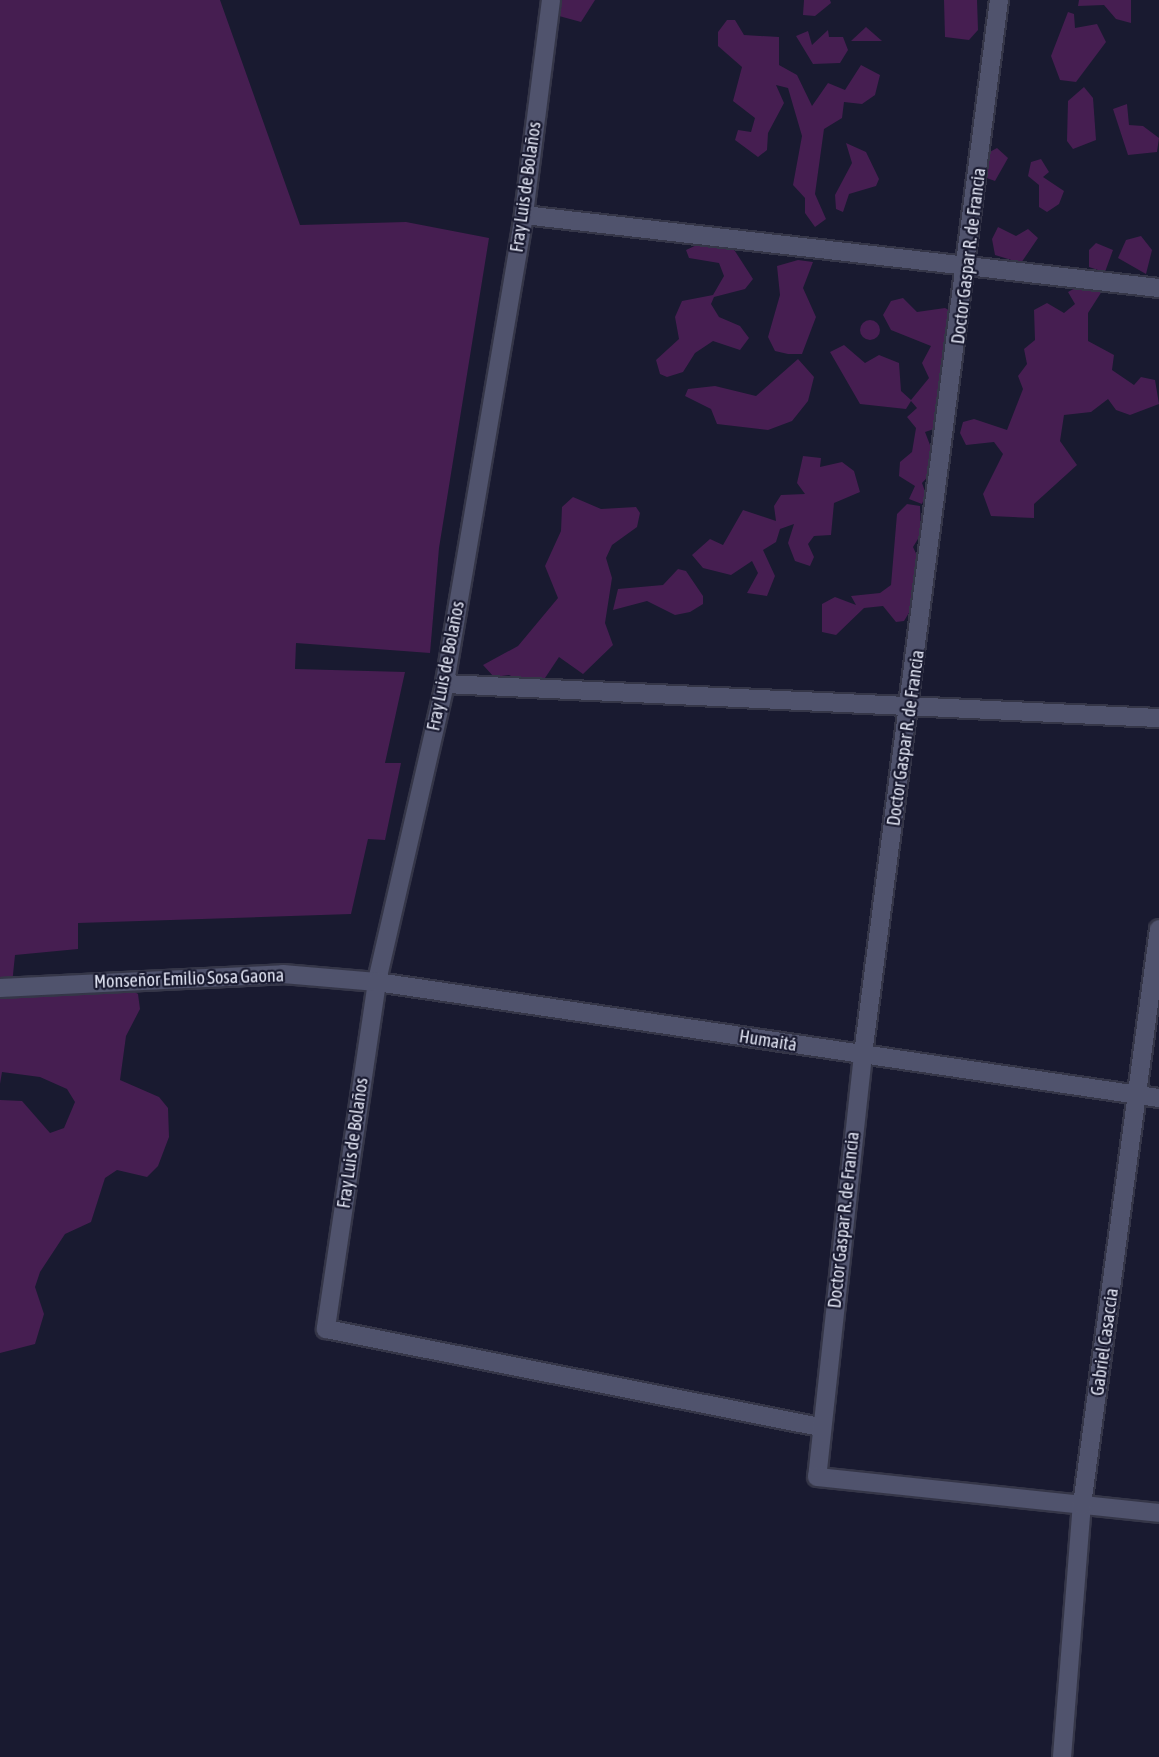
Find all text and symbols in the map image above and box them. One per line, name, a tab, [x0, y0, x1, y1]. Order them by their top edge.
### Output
street label: Fray Luis de Bolaños	[506, 120, 546, 254]
street label: Doctor Gaspar R. de Francia	[947, 167, 991, 345]
street label: Fray Luis de Bolaños	[423, 599, 469, 733]
street label: Doctor Gaspar R. de Francia	[883, 649, 929, 827]
street label: Monseñor Emilio Sosa Gaona	[94, 965, 284, 993]
street label: Humaitá	[738, 1026, 798, 1056]
street label: Fray Luis de Bolaños	[333, 1076, 373, 1210]
street label: Doctor Gaspar R. de Francia	[824, 1131, 864, 1309]
street label: Gabriel Casaccia	[1087, 1287, 1123, 1397]

